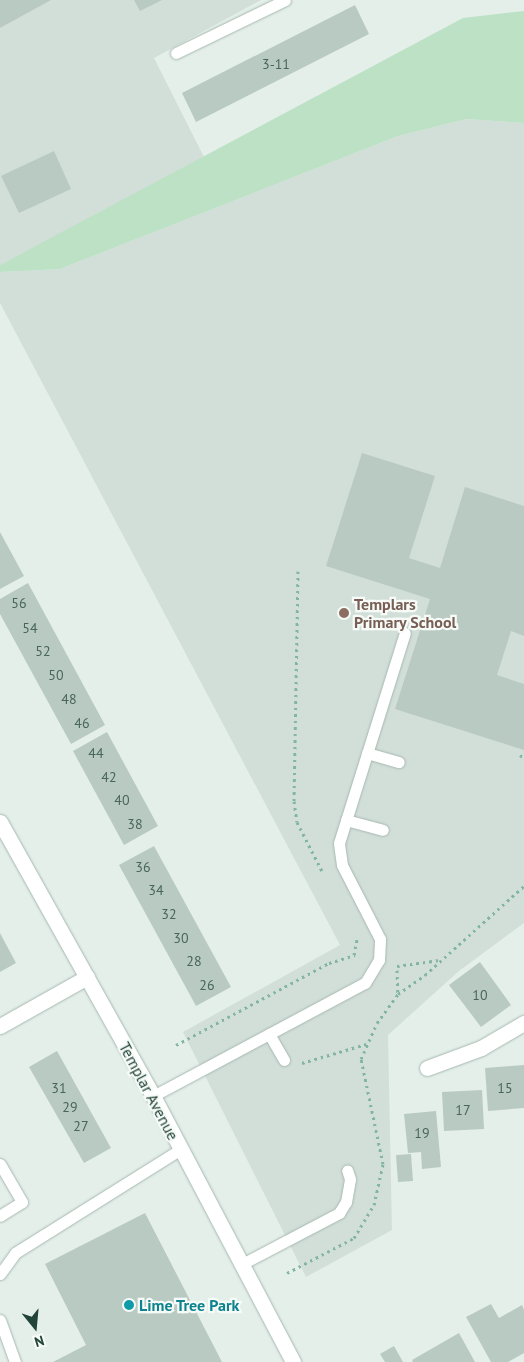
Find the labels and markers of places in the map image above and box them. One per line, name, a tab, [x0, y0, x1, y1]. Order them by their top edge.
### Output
place label: Templars Primary School	[354, 594, 457, 632]
marker: Templars Primary School	[338, 607, 350, 619]
place label: Lime Tree Park	[139, 1295, 240, 1315]
marker: Lime Tree Park	[123, 1299, 135, 1311]

